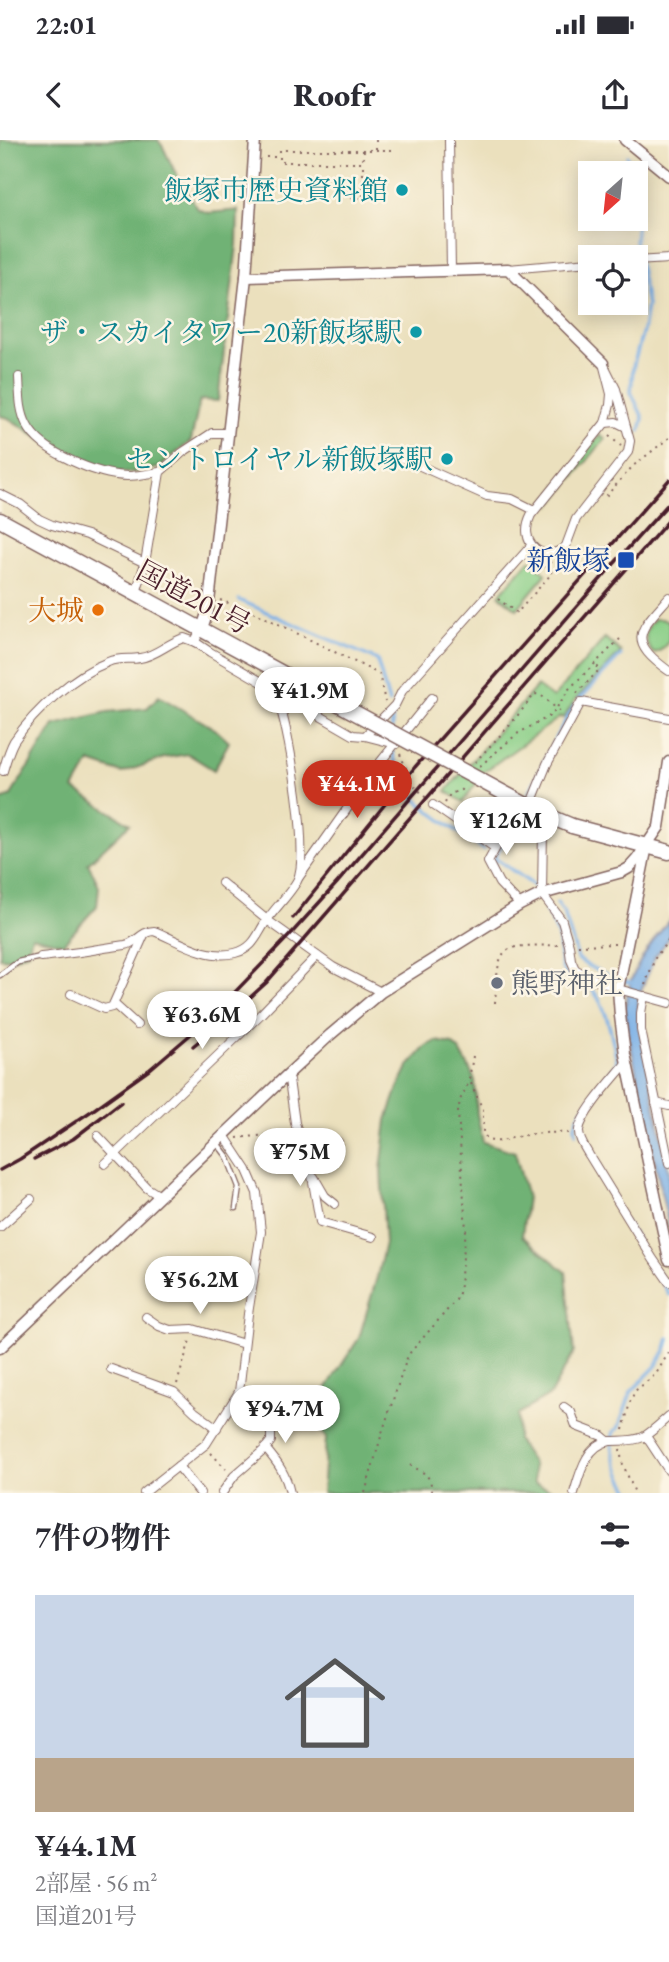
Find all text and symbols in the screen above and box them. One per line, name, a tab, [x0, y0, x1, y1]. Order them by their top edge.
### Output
text: 22:01	[35, 8, 97, 42]
text: Roofr	[293, 74, 376, 116]
icon: back	[35, 76, 73, 114]
icon: share	[596, 76, 634, 114]
north arrow	[578, 161, 648, 231]
map controls	[578, 161, 648, 315]
place label: 飯塚市歴史資料館	[164, 172, 388, 208]
marker: 飯塚市歴史資料館	[394, 182, 410, 198]
button: locate	[578, 245, 648, 315]
place label: ザ・スカイタワー20新飯塚駅	[40, 314, 402, 350]
marker: ザ・スカイタワー20新飯塚駅	[408, 324, 424, 340]
place label: セントロイヤル新飯塚駅	[126, 441, 433, 477]
marker: セントロイヤル新飯塚駅	[439, 451, 455, 467]
place label: 新飯塚	[526, 542, 610, 578]
marker: 新飯塚	[616, 550, 636, 570]
street label: 国道201号	[131, 552, 257, 642]
place label: 大城	[28, 592, 84, 628]
marker: 大城	[90, 602, 106, 618]
pin: ¥41.9M	[253, 668, 367, 727]
text: ¥41.9M	[271, 675, 349, 705]
pin: ¥44.1M	[300, 760, 414, 820]
text: ¥44.1M	[318, 768, 396, 798]
pin: ¥126M	[457, 798, 555, 857]
text: ¥126M	[470, 805, 542, 835]
place label: 熊野神社	[511, 965, 623, 1001]
marker: 熊野神社	[489, 975, 505, 991]
pin: ¥63.6M	[145, 992, 259, 1051]
text: ¥63.6M	[163, 999, 241, 1029]
pin: ¥75M	[259, 1128, 341, 1188]
text: ¥75M	[270, 1136, 330, 1166]
pin: ¥56.2M	[143, 1256, 257, 1316]
text: ¥56.2M	[161, 1264, 239, 1294]
pin: ¥94.7M	[228, 1386, 342, 1445]
text: ¥94.7M	[246, 1393, 324, 1423]
icon: filters	[596, 1516, 634, 1554]
text: 7件の物件	[35, 1518, 171, 1557]
icon: home	[272, 1640, 398, 1766]
text: ¥44.1M	[35, 1826, 137, 1865]
text: 2部屋 · 56 m²	[35, 1868, 157, 1898]
text: 国道201号	[35, 1901, 137, 1931]

